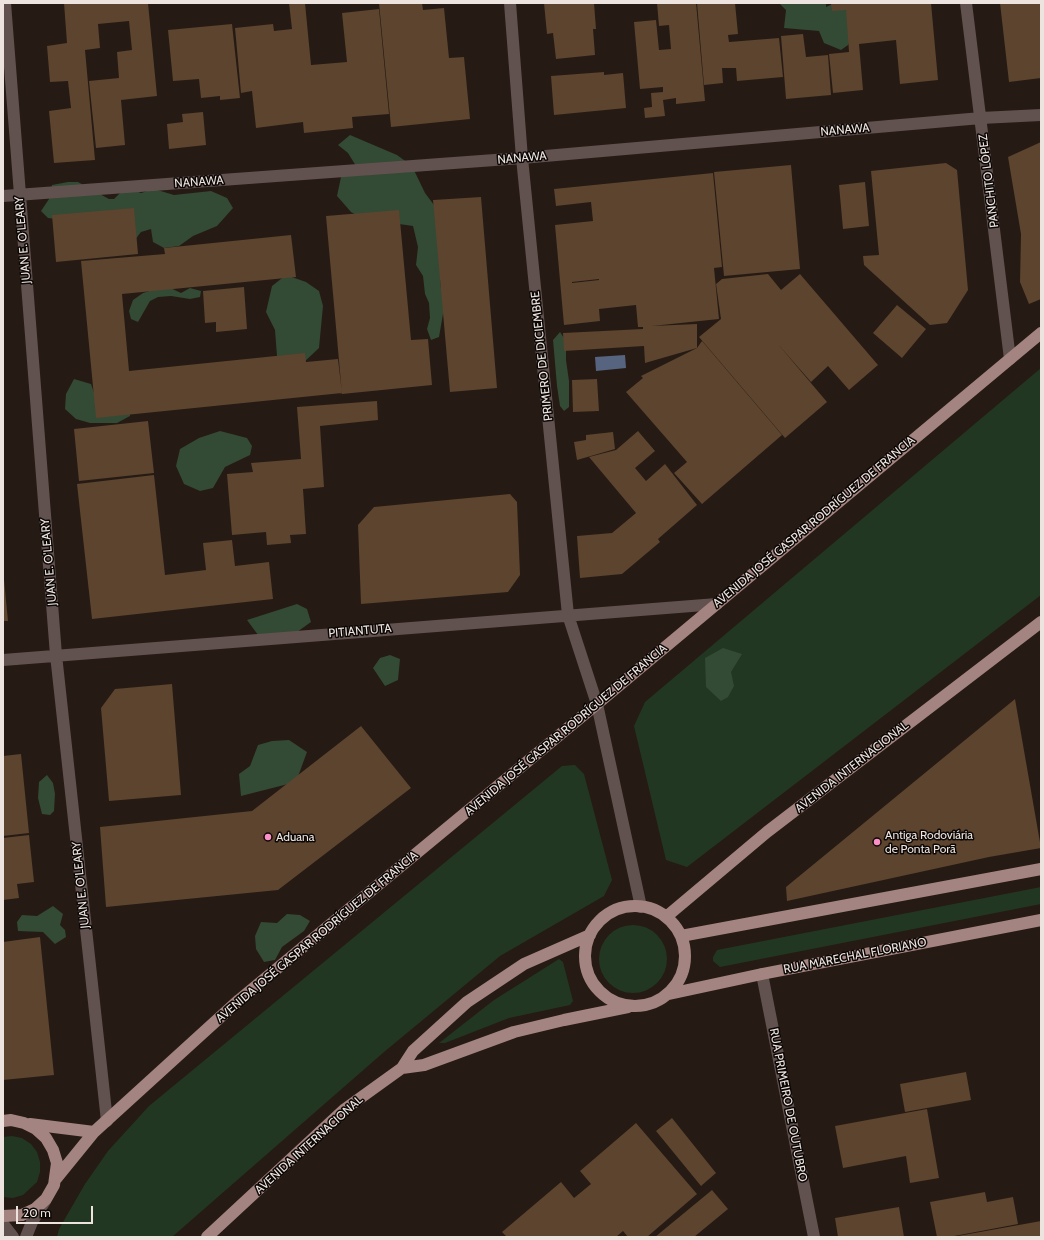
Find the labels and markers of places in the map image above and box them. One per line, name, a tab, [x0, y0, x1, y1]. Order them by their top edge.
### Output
place label: Antiga Rodoviária de Ponta Porã	[885, 828, 973, 856]
place label: Aduana	[276, 830, 314, 844]
marker: Aduana	[263, 832, 273, 842]
marker: Antiga Rodoviária de Ponta Porã	[872, 837, 882, 847]

